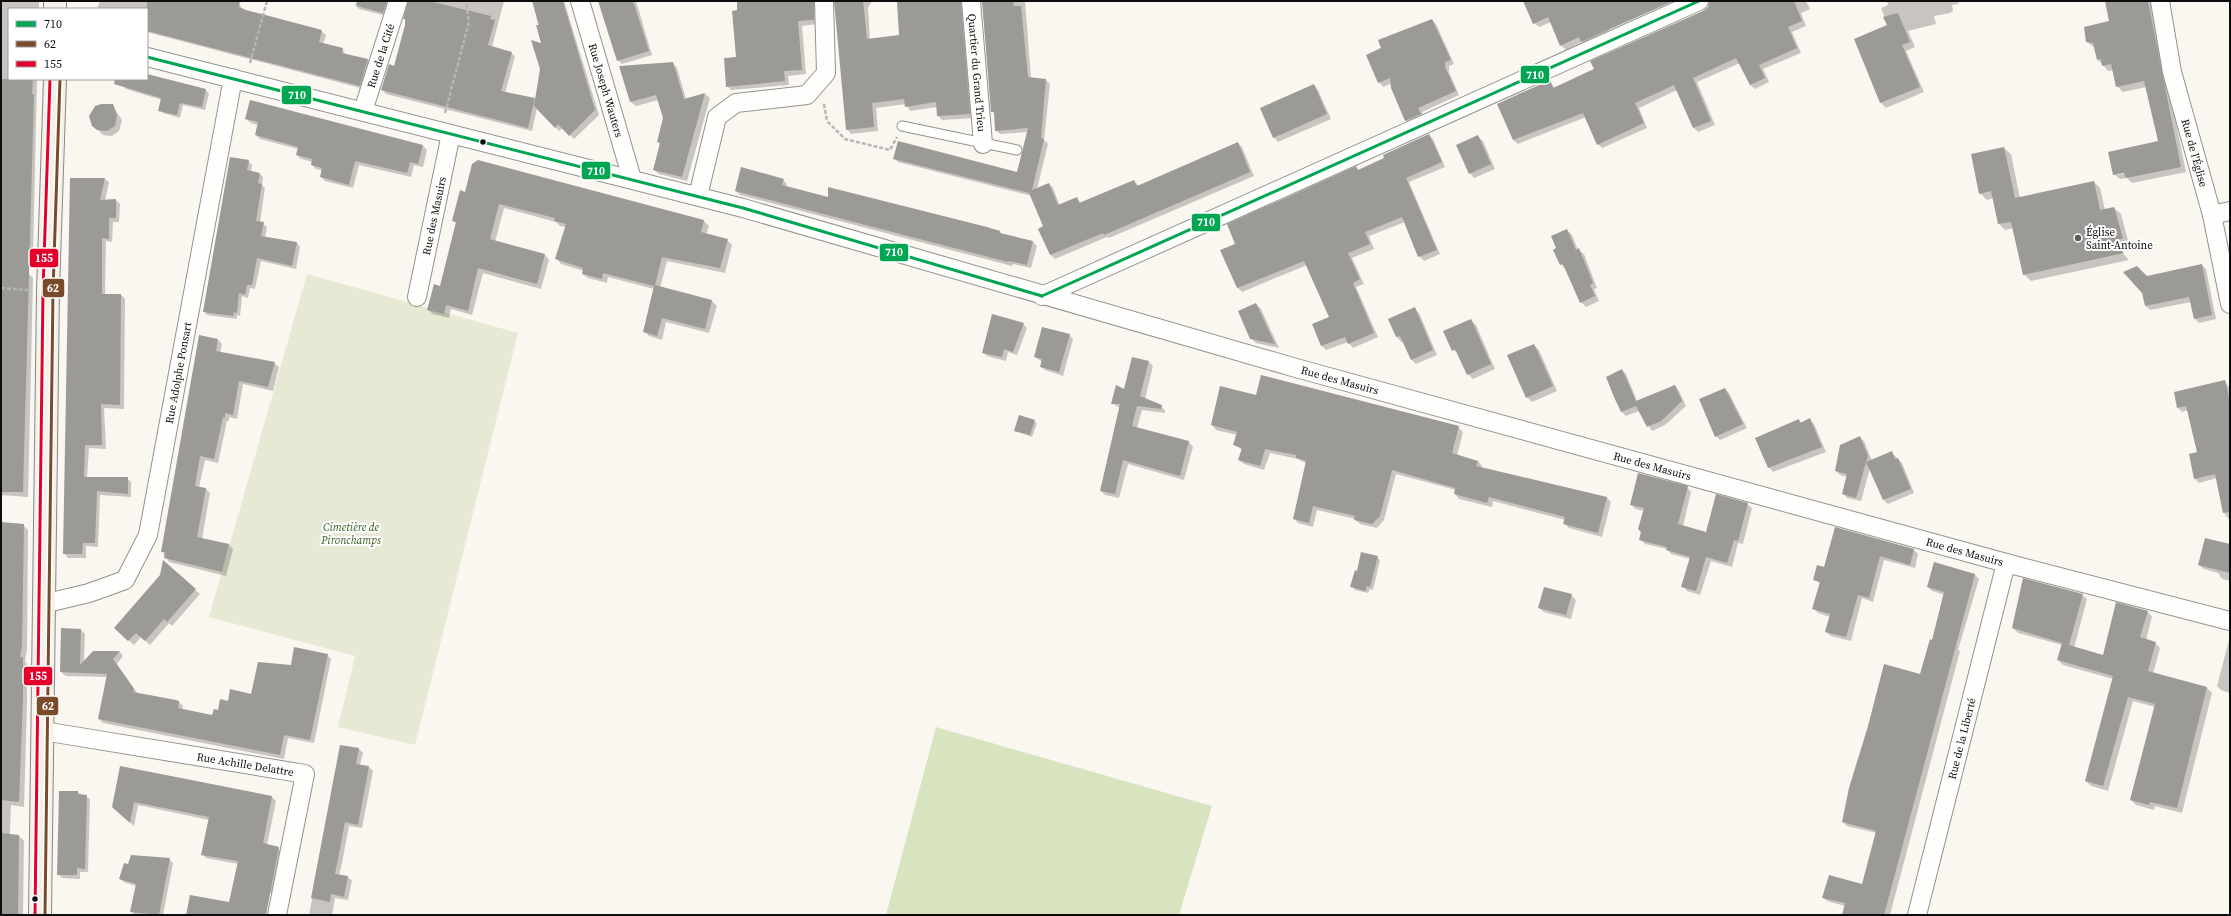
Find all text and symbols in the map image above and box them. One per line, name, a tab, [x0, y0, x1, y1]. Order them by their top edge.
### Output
legend	[8, 8, 148, 80]
street label: Quartier du Grand Trieu	[964, 13, 989, 133]
text: 710	[44, 16, 62, 32]
street label: Rue de la Cité	[364, 21, 398, 90]
text: 62	[44, 36, 56, 52]
street label: Rue Joseph Wauters	[585, 42, 627, 139]
text: 155	[44, 56, 62, 72]
line badge: 710	[1520, 65, 1550, 84]
text: 710	[1526, 68, 1544, 83]
line badge: 710	[281, 85, 312, 105]
text: 710	[288, 88, 306, 103]
street label: Rue de l'Église	[2177, 117, 2211, 189]
unlabelled marker	[478, 137, 488, 147]
line badge: 710	[581, 161, 611, 180]
text: 710	[587, 164, 605, 179]
street label: Rue des Masuirs	[419, 175, 450, 257]
line badge: 710	[1191, 213, 1221, 232]
text: 710	[1197, 215, 1215, 230]
place label: Église Saint-Antoine	[2086, 225, 2153, 253]
marker: Église Saint-Antoine	[2073, 233, 2083, 243]
line badge: 710	[879, 243, 909, 262]
text: 710	[885, 245, 903, 260]
line badge: 155	[29, 248, 59, 268]
text: 155	[35, 251, 53, 266]
line badge: 62	[42, 278, 65, 298]
text: 62	[47, 281, 59, 296]
street label: Rue Adolphe Ponsart	[162, 321, 195, 425]
street label: Rue des Masuirs	[1299, 363, 1380, 398]
street label: Rue des Masuirs	[1612, 449, 1693, 484]
park label: Cimetière de Pironchamps	[320, 520, 381, 548]
street label: Rue des Masuirs	[1924, 534, 2005, 570]
line badge: 155	[23, 666, 53, 686]
text: 155	[29, 669, 47, 684]
line badge: 62	[36, 696, 59, 716]
street label: Rue de la Liberté	[1945, 696, 1980, 781]
text: 62	[42, 699, 54, 714]
street label: Rue Achille Delattre	[196, 749, 295, 780]
unlabelled marker	[30, 894, 40, 904]

